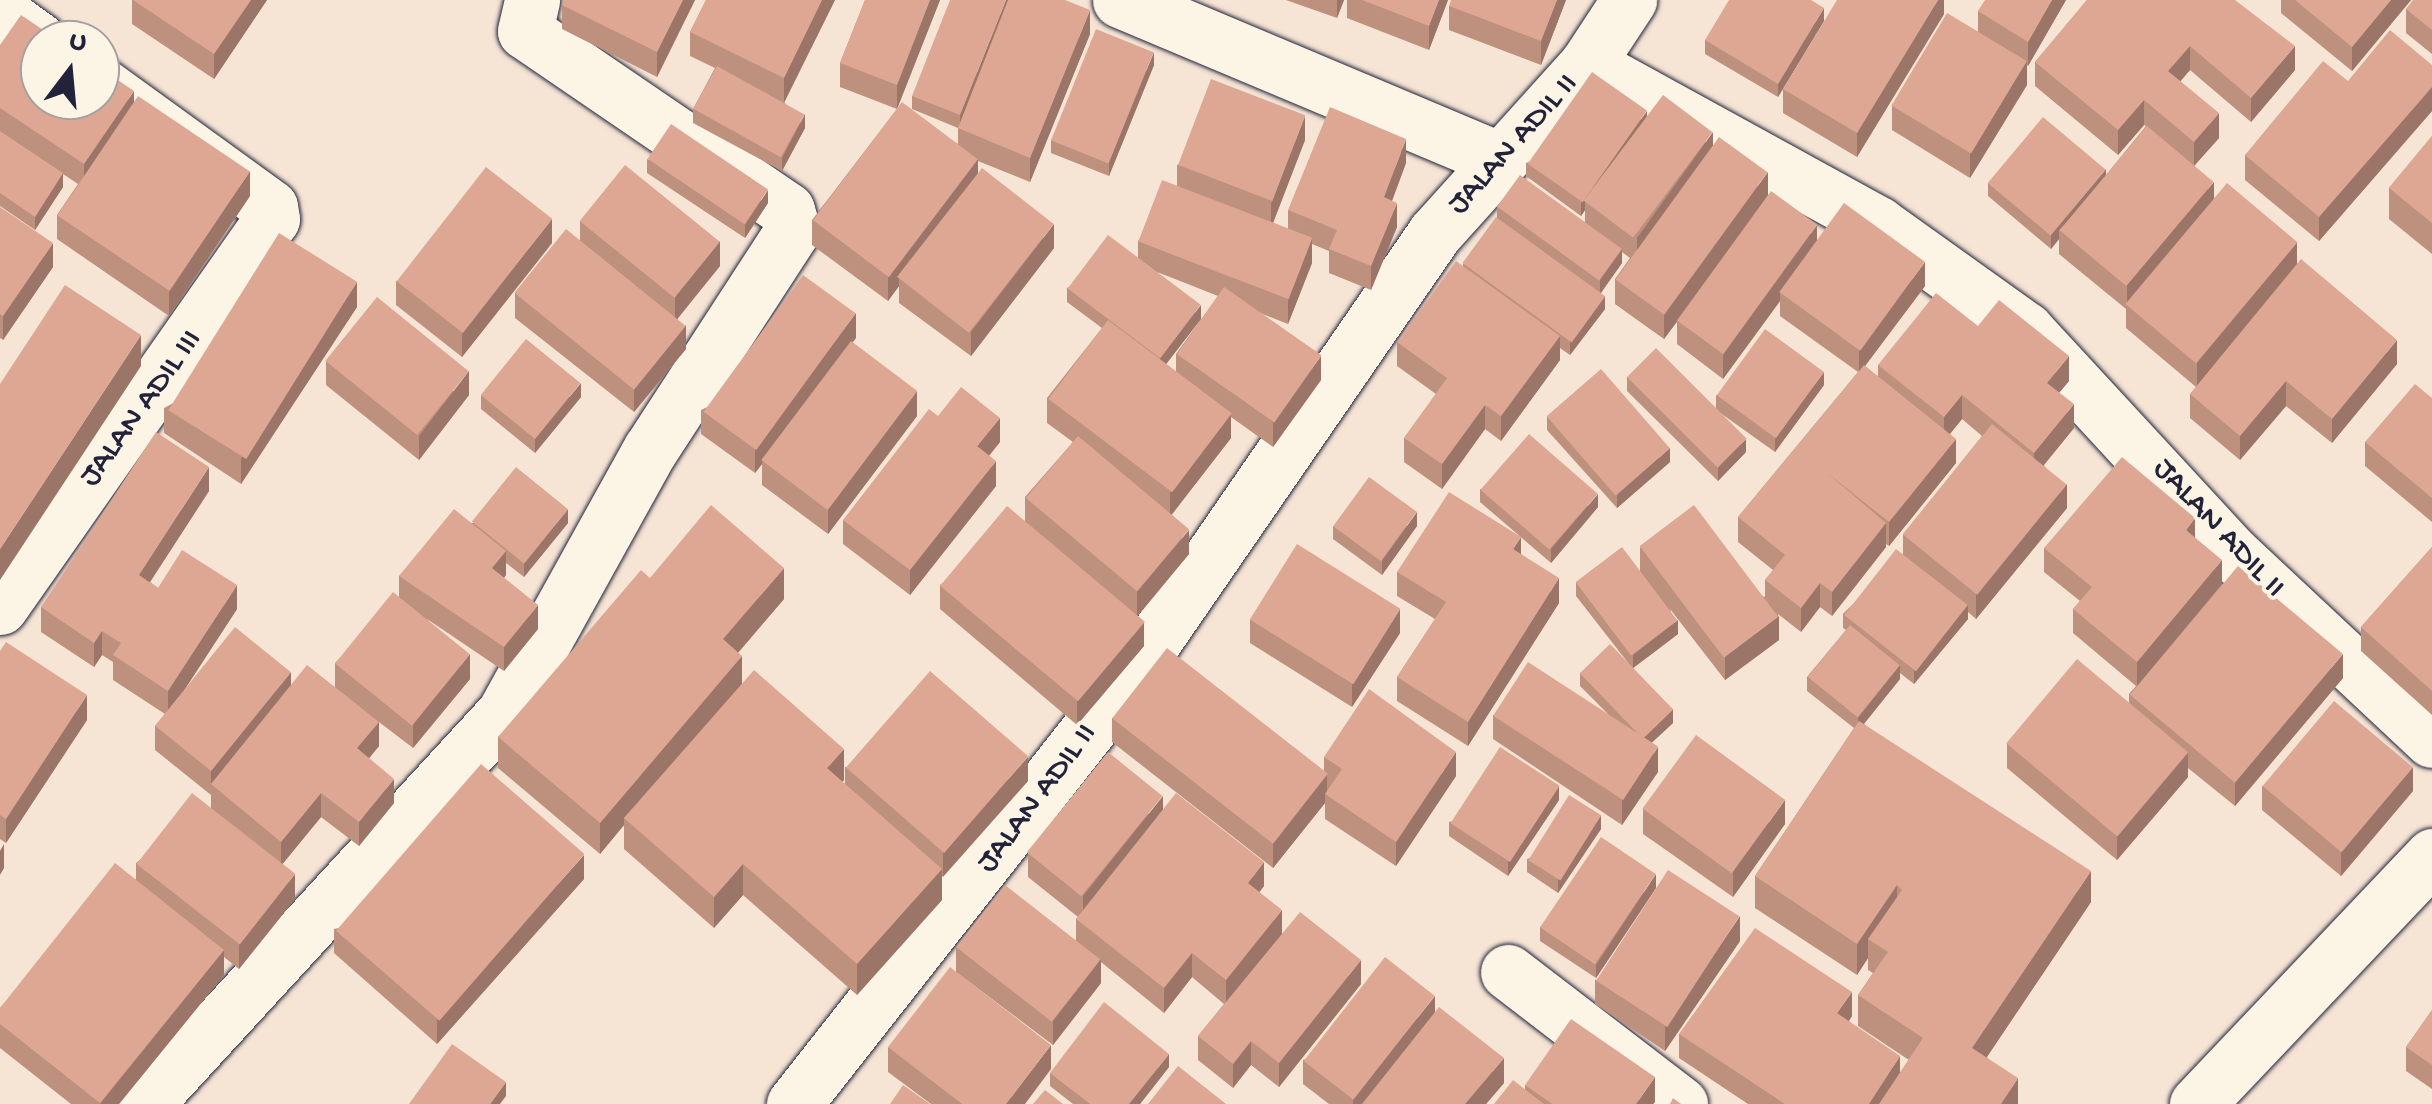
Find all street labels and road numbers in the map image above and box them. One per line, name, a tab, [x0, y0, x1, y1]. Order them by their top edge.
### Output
street label: JALAN ADIL II	[1441, 66, 1587, 224]
street label: JALAN ADIL III	[72, 323, 212, 495]
street label: JALAN ADIL II	[2144, 451, 2292, 607]
street label: JALAN ADIL II	[969, 717, 1107, 881]

